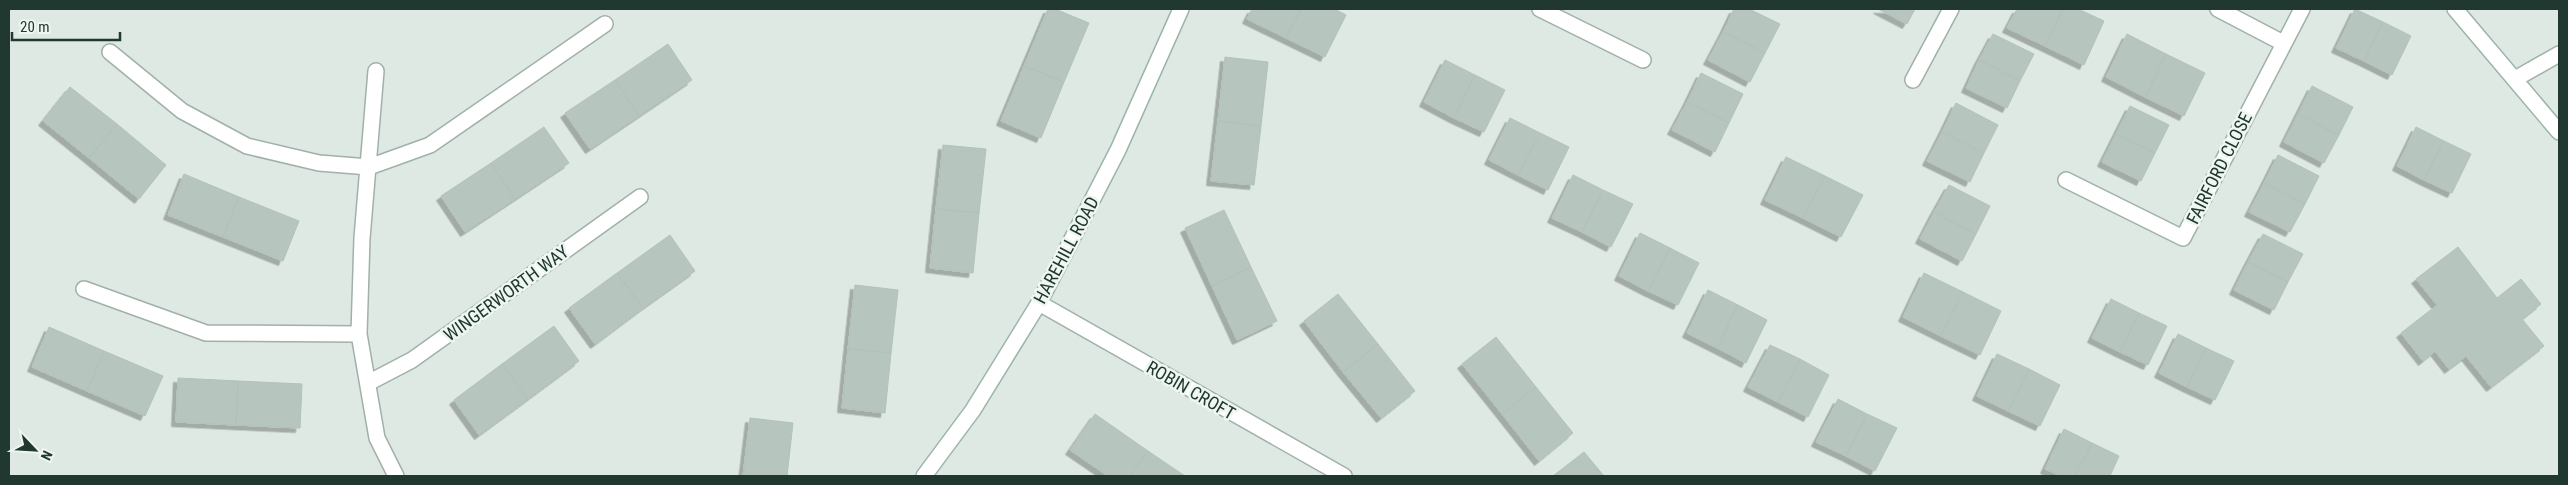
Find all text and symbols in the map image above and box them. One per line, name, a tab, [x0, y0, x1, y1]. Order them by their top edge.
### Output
scale bar	[12, 10, 120, 42]
text: 20 m	[20, 18, 50, 36]
street label: FAIRFORD CLOSE	[2182, 109, 2256, 227]
street label: HAREHILL ROAD	[1029, 193, 1103, 307]
street label: WINGERWORTH WAY	[440, 240, 573, 345]
street label: ROBIN CROFT	[1143, 356, 1239, 424]
north arrow	[10, 425, 60, 475]
text: N	[38, 448, 56, 463]

